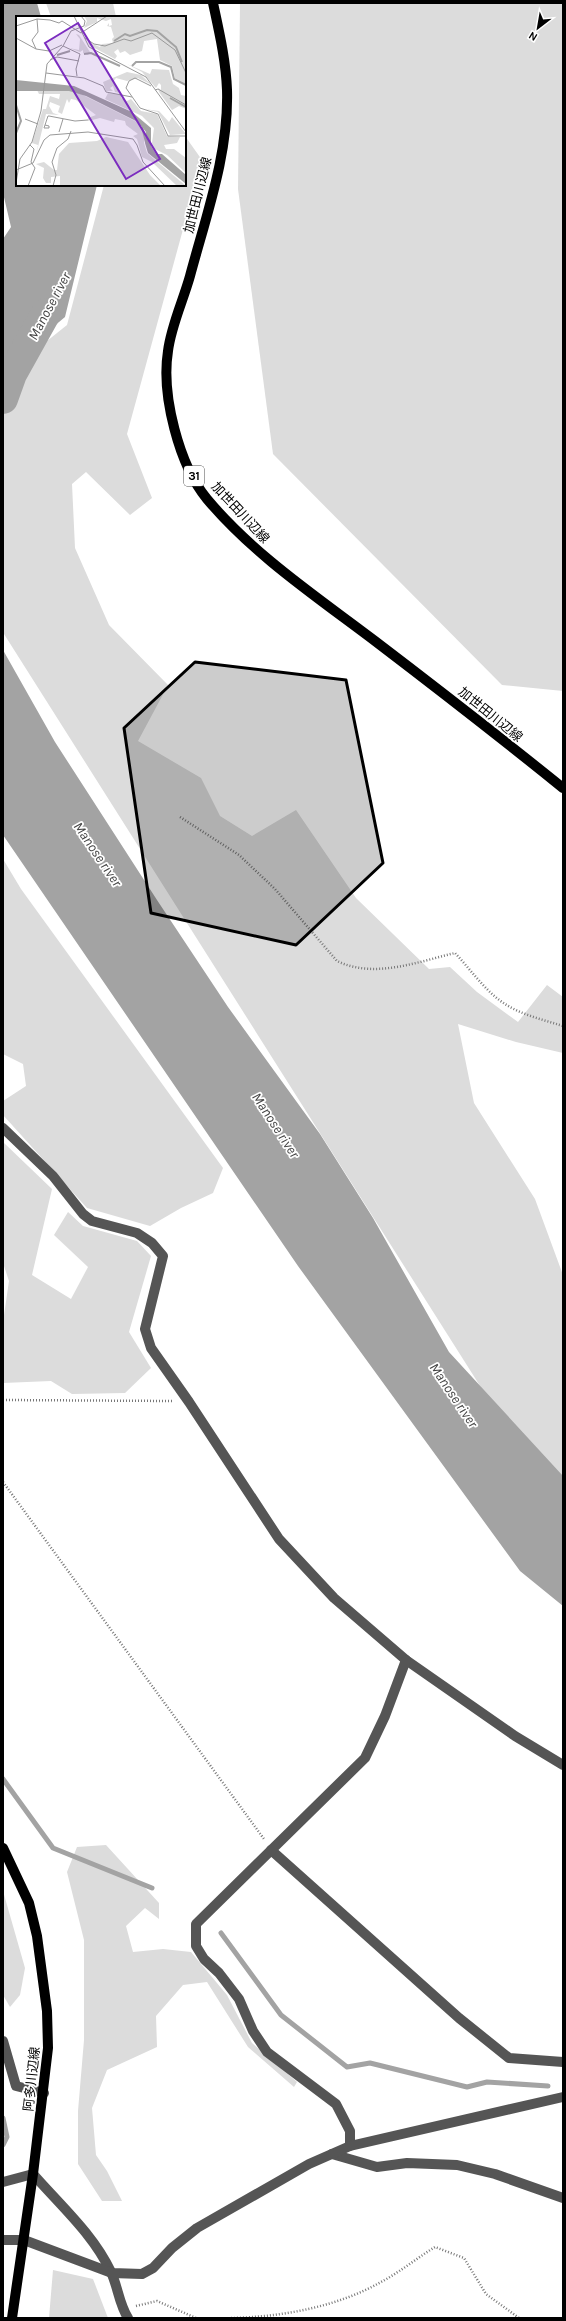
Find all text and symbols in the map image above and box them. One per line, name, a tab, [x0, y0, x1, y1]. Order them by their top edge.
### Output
north arrow	[518, 8, 558, 48]
inset map	[16, 16, 186, 186]
text: N	[526, 29, 540, 44]
street label: 加世田川辺線	[181, 155, 214, 235]
water label: Manose river	[24, 268, 75, 343]
road number: 31	[184, 466, 204, 486]
street label: 加世田川辺線	[209, 479, 273, 546]
street label: 加世田川辺線	[456, 684, 526, 745]
water label: Manose river	[70, 819, 126, 891]
water label: Manose river	[248, 1089, 304, 1162]
water label: Manose river	[426, 1360, 482, 1432]
street label: 阿多川辺線	[21, 2046, 42, 2112]

